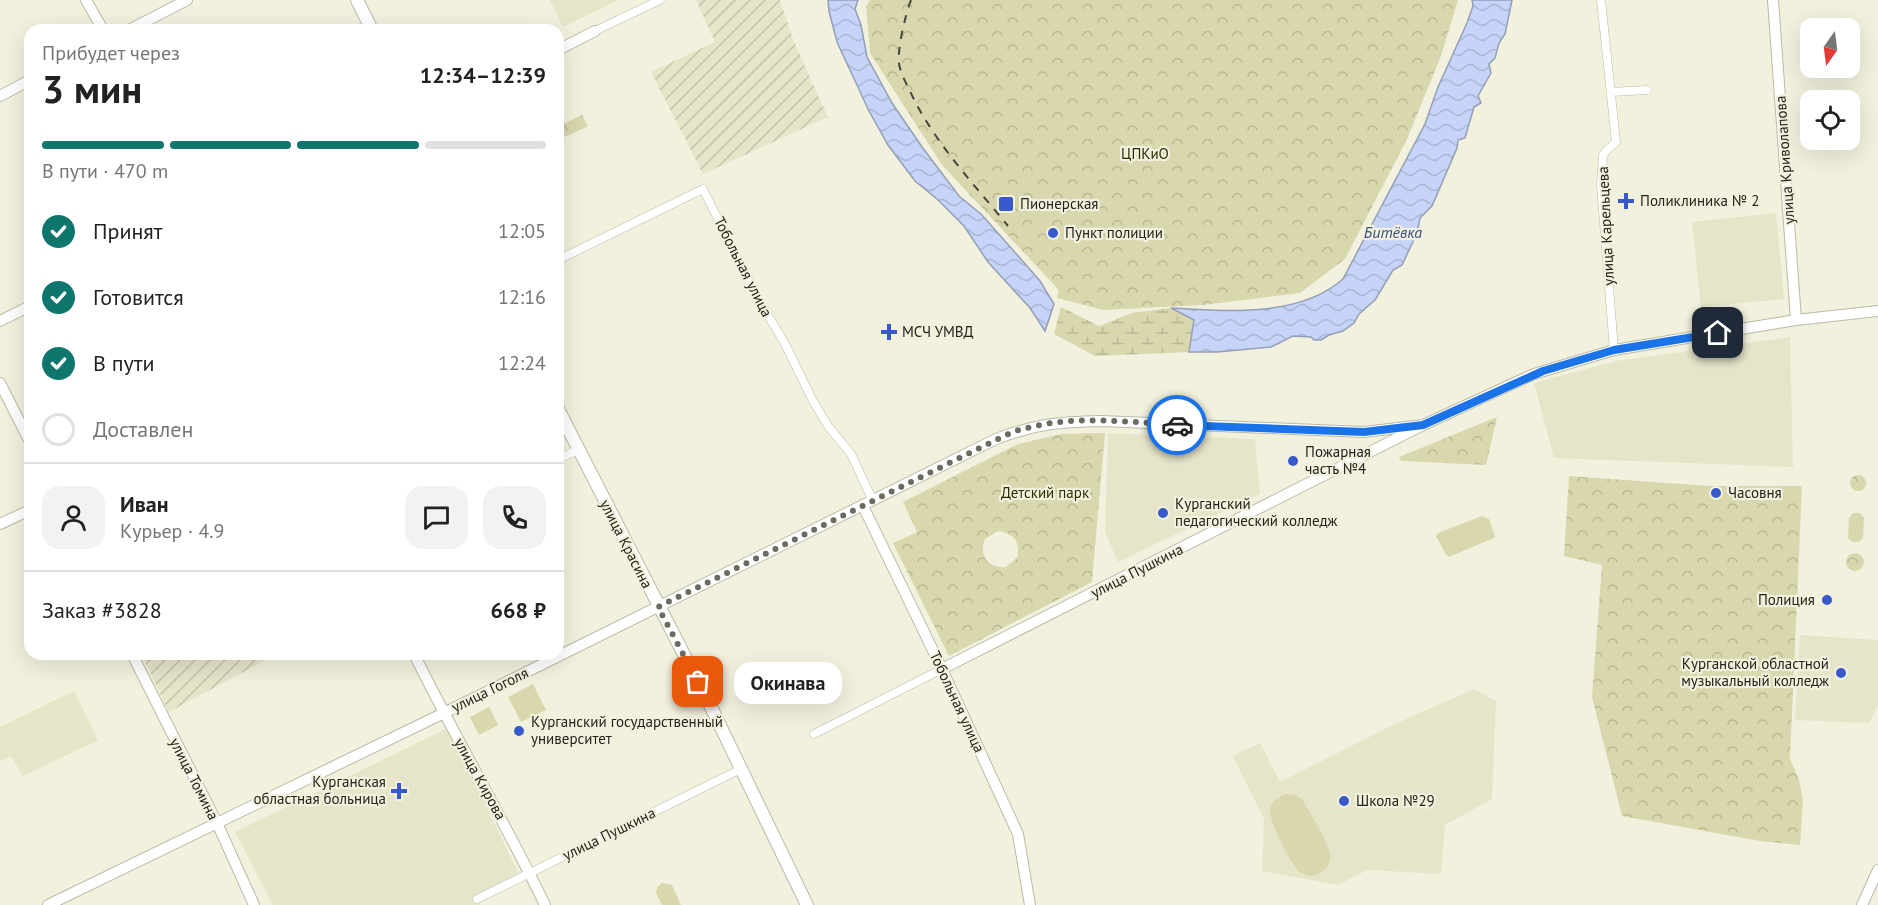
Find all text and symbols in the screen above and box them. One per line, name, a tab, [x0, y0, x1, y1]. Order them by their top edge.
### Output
north arrow	[1800, 18, 1860, 78]
map controls	[1800, 18, 1860, 150]
text: Прибудет через	[42, 40, 180, 66]
text: 12:34–12:39	[420, 61, 546, 89]
text: 3 мин	[42, 63, 142, 114]
button: locate	[1800, 90, 1860, 150]
street label: улица Криволапова	[1771, 95, 1798, 225]
park label: ЦПКиО	[1121, 144, 1169, 163]
text: В пути · 470 m	[42, 158, 168, 184]
street label: улица Карельцева	[1593, 166, 1618, 286]
place label: Поликлиника № 2	[1640, 191, 1759, 210]
marker: Поликлиника № 2	[1617, 192, 1635, 210]
place label: Пионерская	[1020, 194, 1098, 213]
marker: Пионерская	[997, 195, 1015, 213]
street label: Тобольная улица	[710, 214, 777, 320]
icon: check	[42, 215, 75, 248]
text: Принят	[93, 217, 163, 245]
text: 12:05	[498, 218, 546, 244]
water label: Битёвка	[1364, 222, 1422, 242]
place label: Пункт полиции	[1065, 223, 1163, 242]
marker: Пункт полиции	[1046, 226, 1060, 240]
icon: check	[42, 281, 75, 314]
text: Готовится	[93, 283, 184, 311]
text: 12:16	[498, 284, 546, 310]
pin	[1692, 307, 1743, 358]
icon: home	[1701, 316, 1734, 349]
place label: МСЧ УМВД	[902, 322, 974, 341]
marker: МСЧ УМВД	[880, 323, 898, 341]
icon: check	[42, 347, 75, 380]
text: В пути	[93, 349, 155, 377]
text: 12:24	[498, 350, 546, 376]
courier	[1147, 395, 1207, 455]
icon: car	[1161, 409, 1194, 442]
text: Доставлен	[93, 415, 193, 443]
place label: Пожарная часть №4	[1305, 442, 1371, 478]
marker: Пожарная часть №4	[1286, 454, 1300, 468]
park label: Детский парк	[1001, 483, 1090, 502]
place label: Часовня	[1728, 483, 1782, 502]
button: person	[42, 486, 105, 549]
button: chat	[405, 486, 468, 549]
button: phone	[483, 486, 546, 549]
marker: Часовня	[1709, 486, 1723, 500]
text: Иван	[120, 490, 169, 518]
place label: Курганский педагогический колледж	[1175, 494, 1338, 530]
street label: улица Красина	[596, 496, 657, 591]
marker: Курганский педагогический колледж	[1156, 506, 1170, 520]
text: Курьер · 4.9	[120, 518, 224, 544]
street label: улица Пушкина	[1087, 539, 1186, 602]
place label: Полиция	[1758, 590, 1815, 609]
marker: Полиция	[1820, 593, 1834, 607]
text: Заказ #3828	[42, 596, 162, 624]
text: 668 ₽	[491, 596, 546, 624]
street label: Тобольная улица	[926, 648, 989, 756]
place label: Курганской областной музыкальный колледж	[1681, 654, 1829, 690]
pin	[672, 656, 723, 707]
callout: Окинава	[734, 661, 842, 703]
street label: улица Гоголя	[448, 663, 531, 716]
icon: bag	[681, 665, 714, 698]
marker: Курганской областной музыкальный колледж	[1834, 666, 1848, 680]
text: Окинава	[751, 670, 825, 696]
place label: Курганский государственный университет	[531, 712, 723, 748]
marker: Курганский государственный университет	[512, 724, 526, 738]
street label: улица Томина	[166, 735, 223, 823]
street label: улица Кирова	[450, 735, 511, 823]
place label: Курганская областная больница	[253, 772, 386, 808]
marker: Курганская областная больница	[390, 782, 408, 800]
place label: Школа №29	[1356, 791, 1435, 810]
marker: Школа №29	[1337, 794, 1351, 808]
street label: улица Пушкина	[559, 803, 658, 864]

